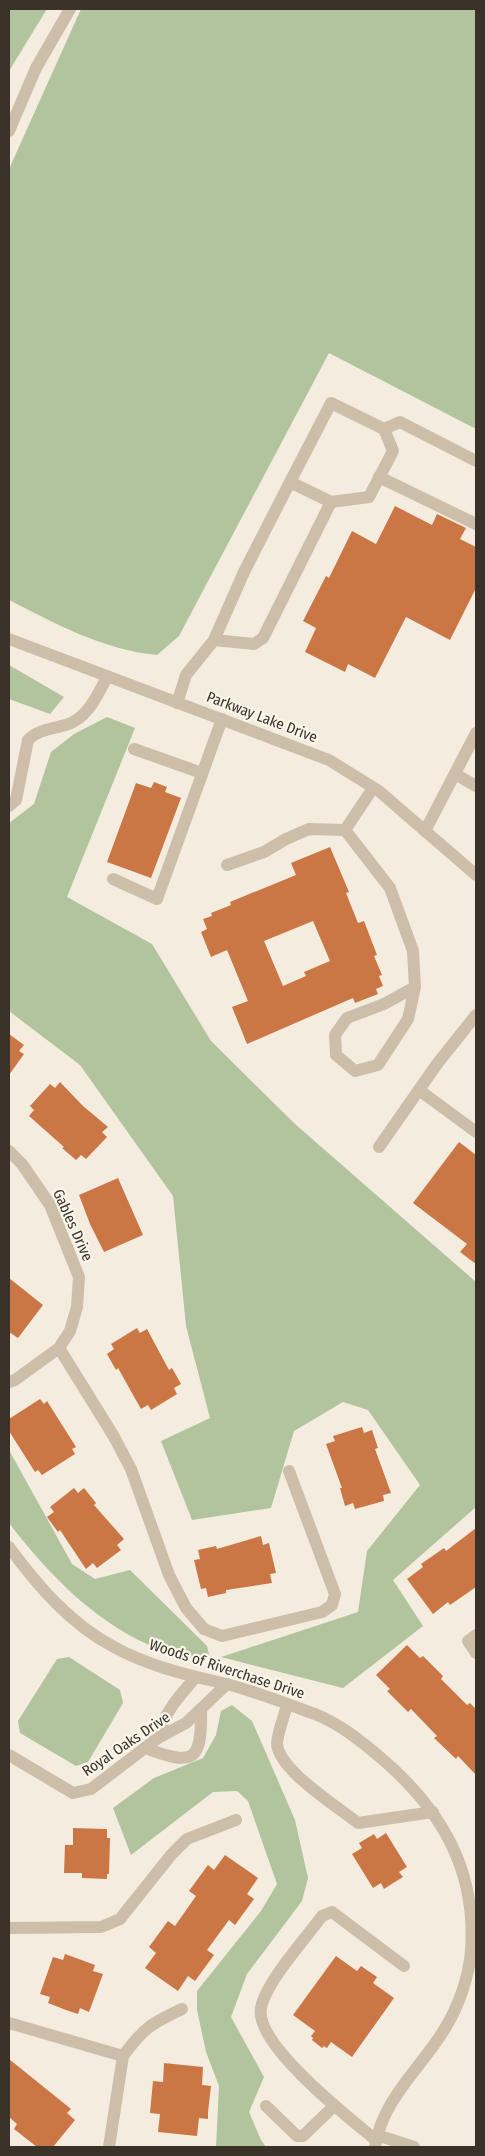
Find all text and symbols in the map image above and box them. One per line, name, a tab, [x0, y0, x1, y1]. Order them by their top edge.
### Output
street label: Parkway Lake Drive	[204, 688, 320, 746]
street label: Gables Drive	[49, 1186, 97, 1264]
street label: Woods of Riverchase Drive	[147, 1635, 307, 1703]
street label: Royal Oaks Drive	[79, 1708, 173, 1780]

